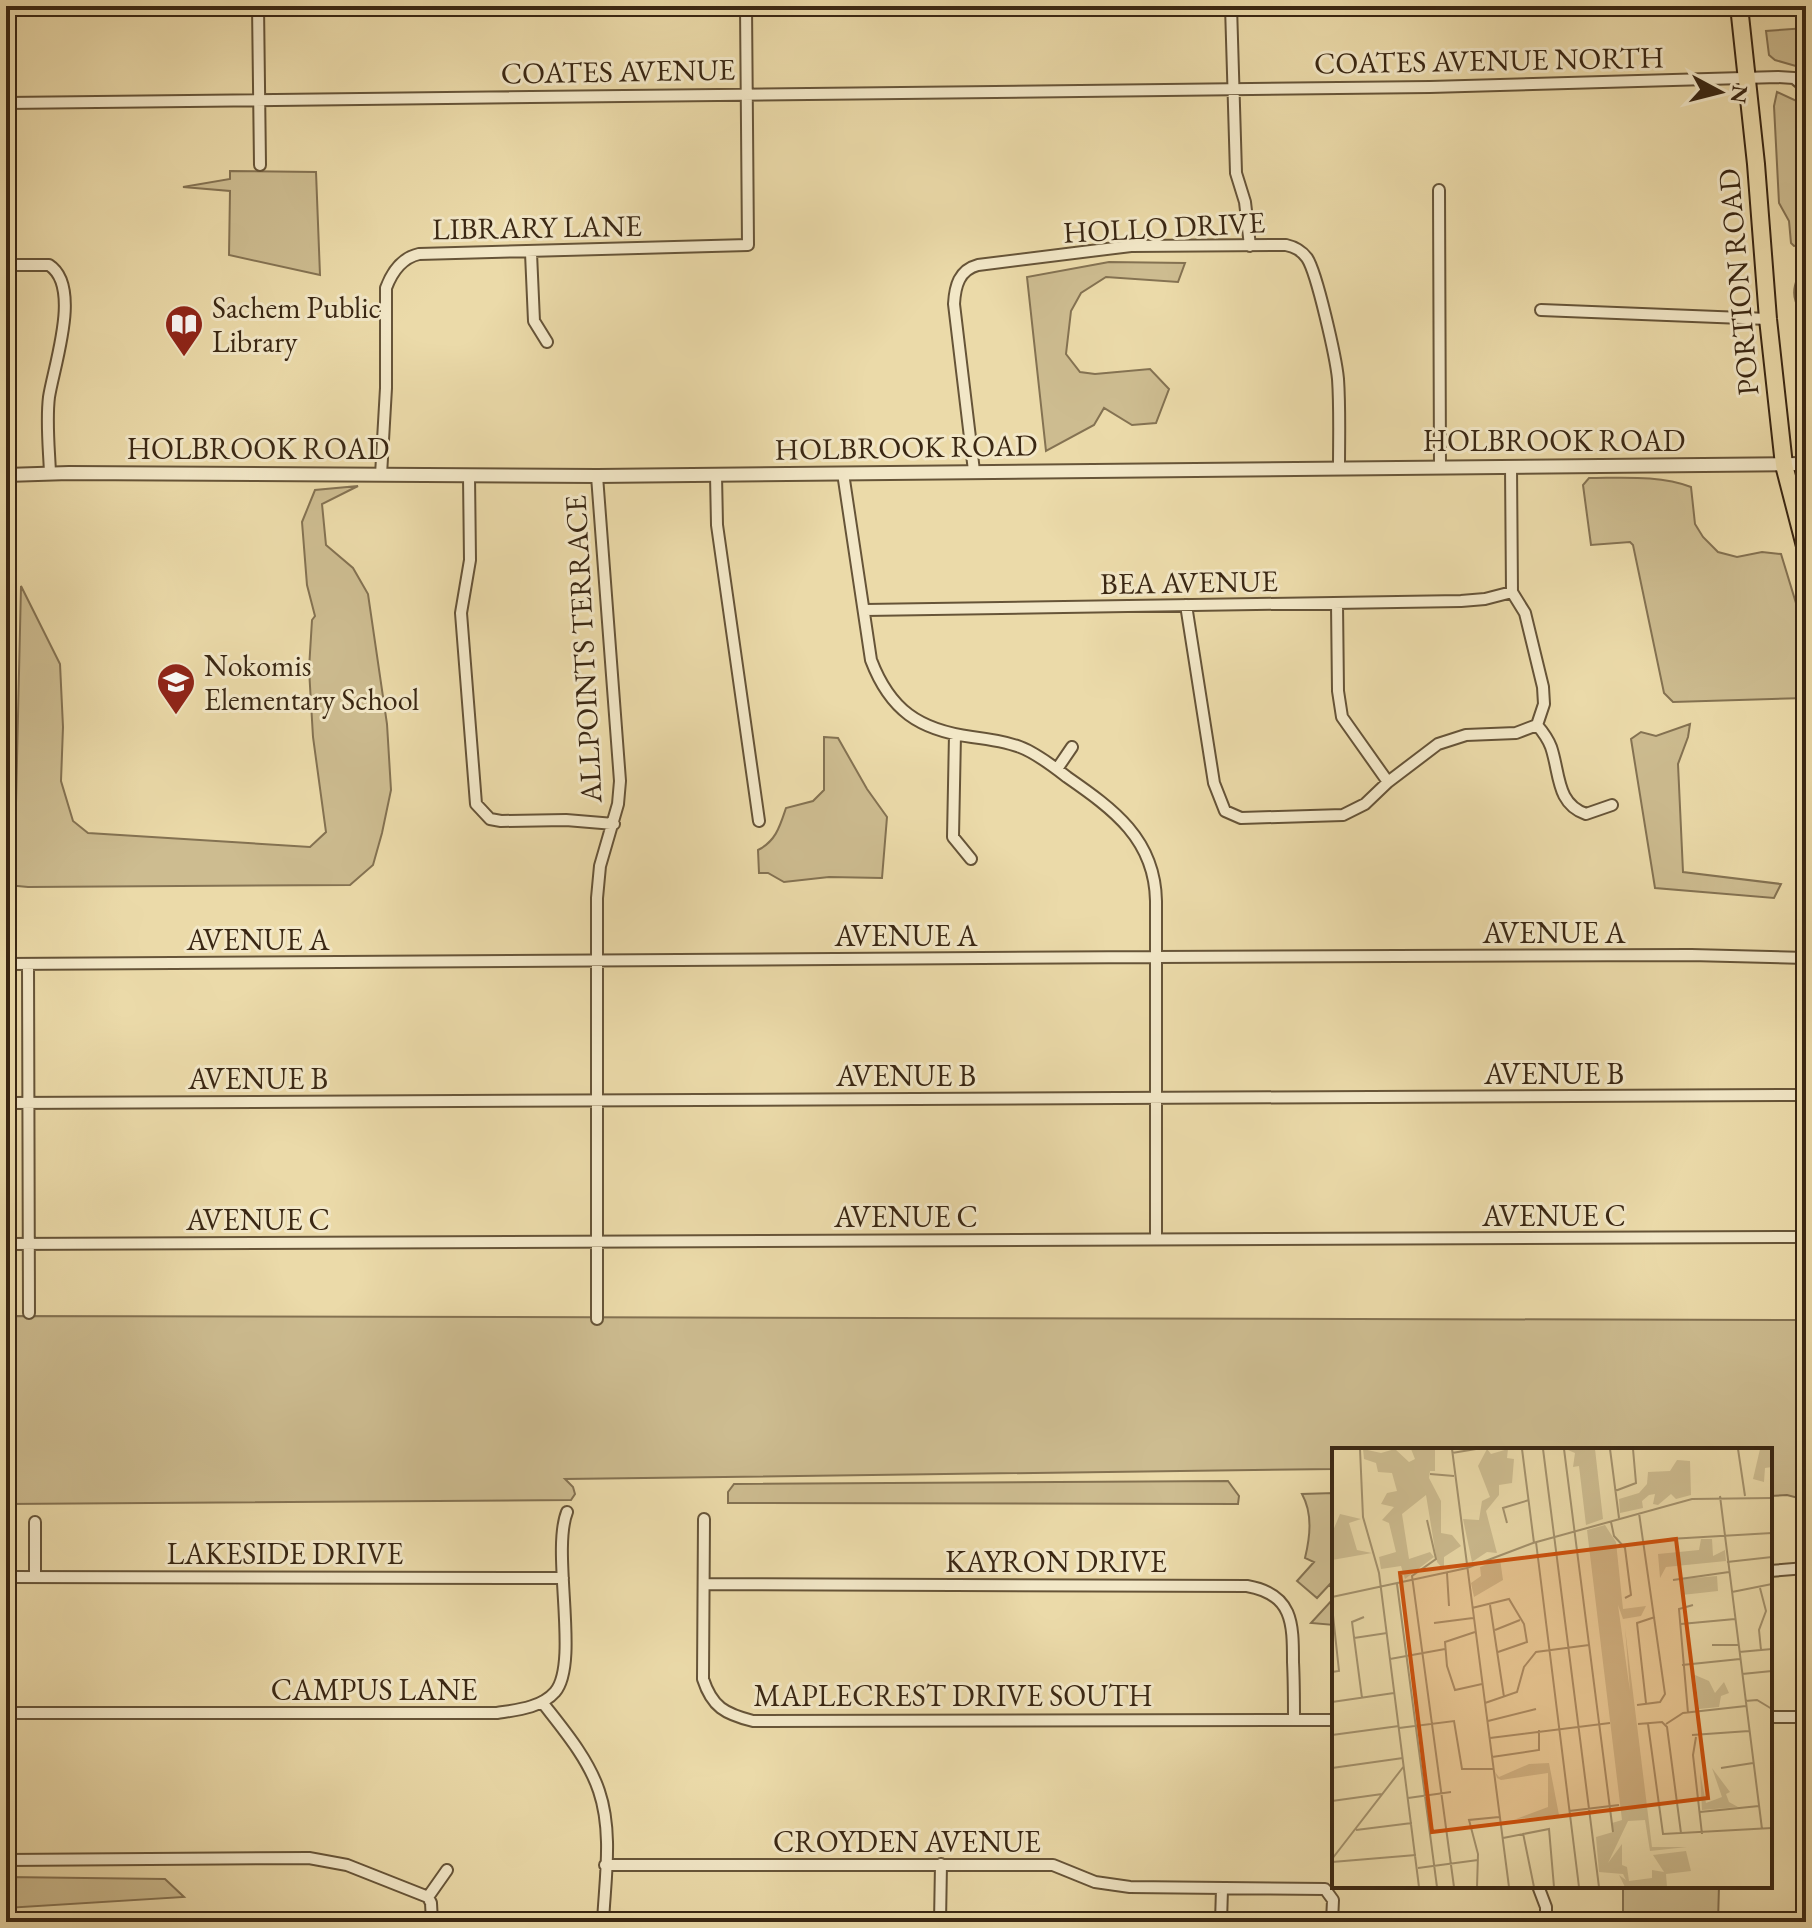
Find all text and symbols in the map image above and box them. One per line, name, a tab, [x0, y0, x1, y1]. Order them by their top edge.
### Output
street label: COATES AVENUE NORTH	[1314, 37, 1664, 83]
street label: COATES AVENUE	[500, 49, 736, 93]
north arrow	[1680, 52, 1760, 132]
text: N	[1724, 84, 1755, 105]
street label: PORTION ROAD	[1709, 167, 1767, 397]
street label: HOLLO DRIVE	[1062, 202, 1266, 252]
street label: LIBRARY LANE	[432, 206, 642, 248]
place label: Sachem Public Library	[212, 288, 381, 361]
library icon: Sachem Public Library	[163, 303, 205, 358]
street label: HOLBROOK ROAD	[1423, 421, 1685, 460]
street label: HOLBROOK ROAD	[774, 425, 1038, 469]
street label: HOLBROOK ROAD	[127, 429, 389, 468]
street label: ALLPOINTS TERRACE	[555, 494, 611, 805]
street label: BEA AVENUE	[1100, 561, 1278, 603]
place label: Nokomis Elementary School	[204, 646, 419, 719]
school or university icon: Nokomis Elementary School	[155, 661, 197, 716]
street label: AVENUE A	[1481, 913, 1626, 952]
street label: AVENUE A	[833, 916, 978, 955]
street label: AVENUE A	[185, 920, 330, 959]
street label: AVENUE B	[1483, 1054, 1624, 1093]
street label: AVENUE B	[835, 1056, 976, 1095]
street label: AVENUE B	[187, 1059, 328, 1098]
street label: AVENUE C	[1481, 1196, 1626, 1235]
street label: AVENUE C	[833, 1197, 978, 1236]
street label: AVENUE C	[185, 1200, 330, 1239]
inset map	[1332, 1448, 1772, 1888]
street label: LAKESIDE DRIVE	[167, 1534, 403, 1573]
street label: KAYRON DRIVE	[945, 1542, 1167, 1581]
street label: CAMPUS LANE	[271, 1670, 477, 1709]
street label: MAPLECREST DRIVE SOUTH	[753, 1676, 1153, 1715]
street label: CROYDEN AVENUE	[773, 1822, 1041, 1861]

